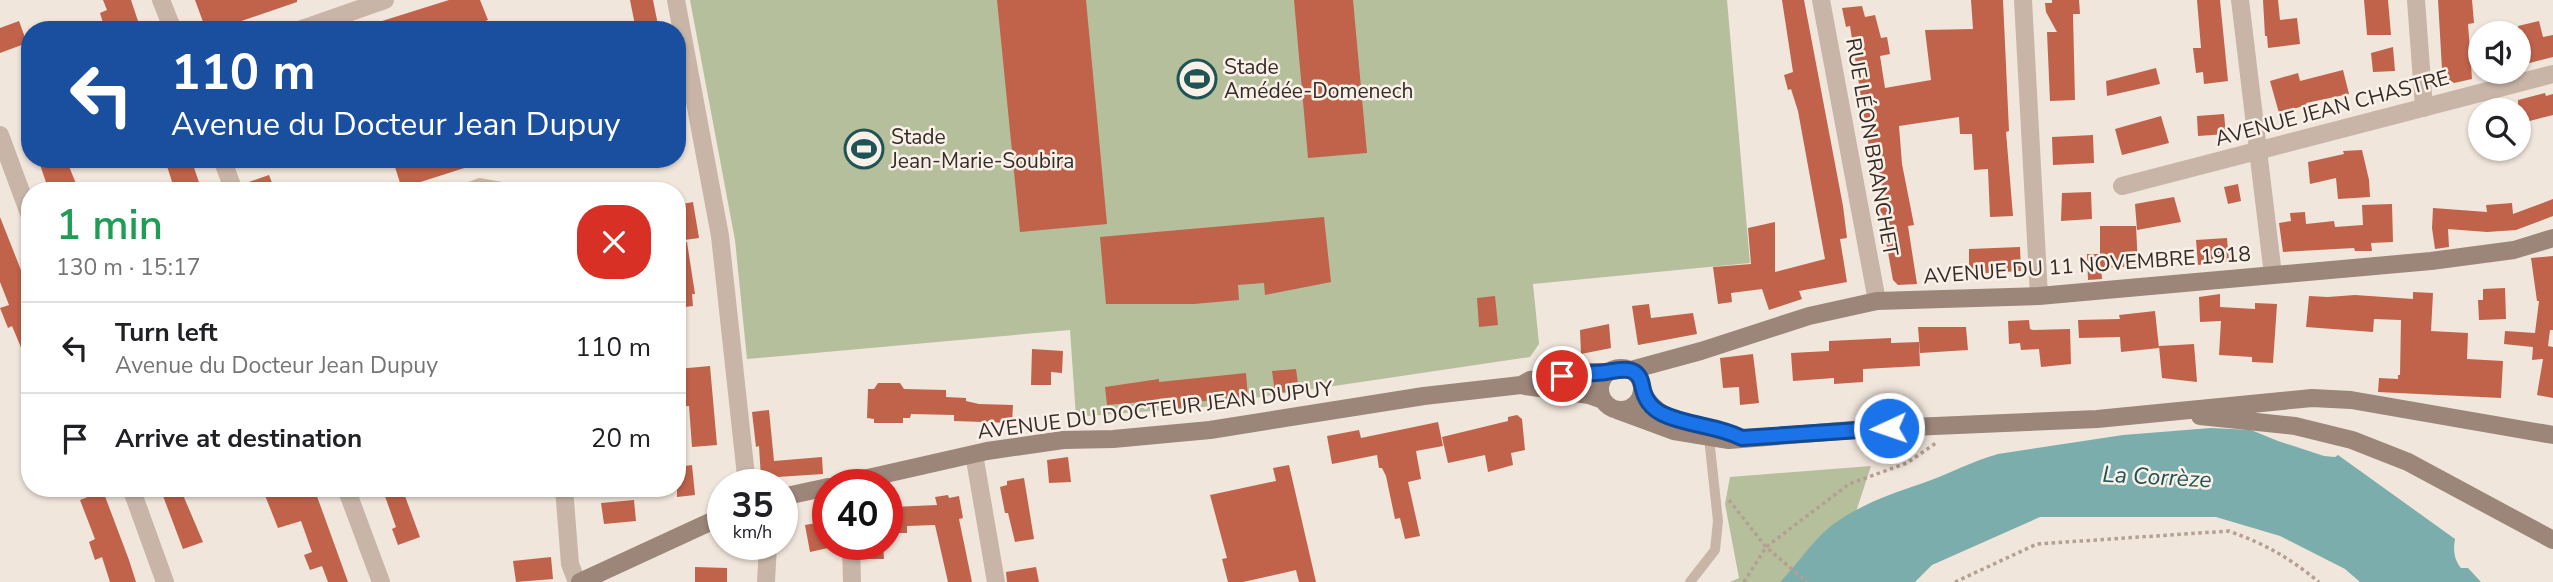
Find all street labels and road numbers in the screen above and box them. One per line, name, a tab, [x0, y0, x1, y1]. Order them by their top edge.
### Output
street label: RUE LÉON BRANCHET	[1839, 36, 1905, 259]
street label: AVENUE JEAN CHASTRE	[2212, 63, 2452, 153]
street label: AVENUE DU 11 NOVEMBRE 1918	[1922, 240, 2252, 290]
street label: AVENUE DU DOCTEUR JEAN DUPUY	[976, 374, 1335, 446]

